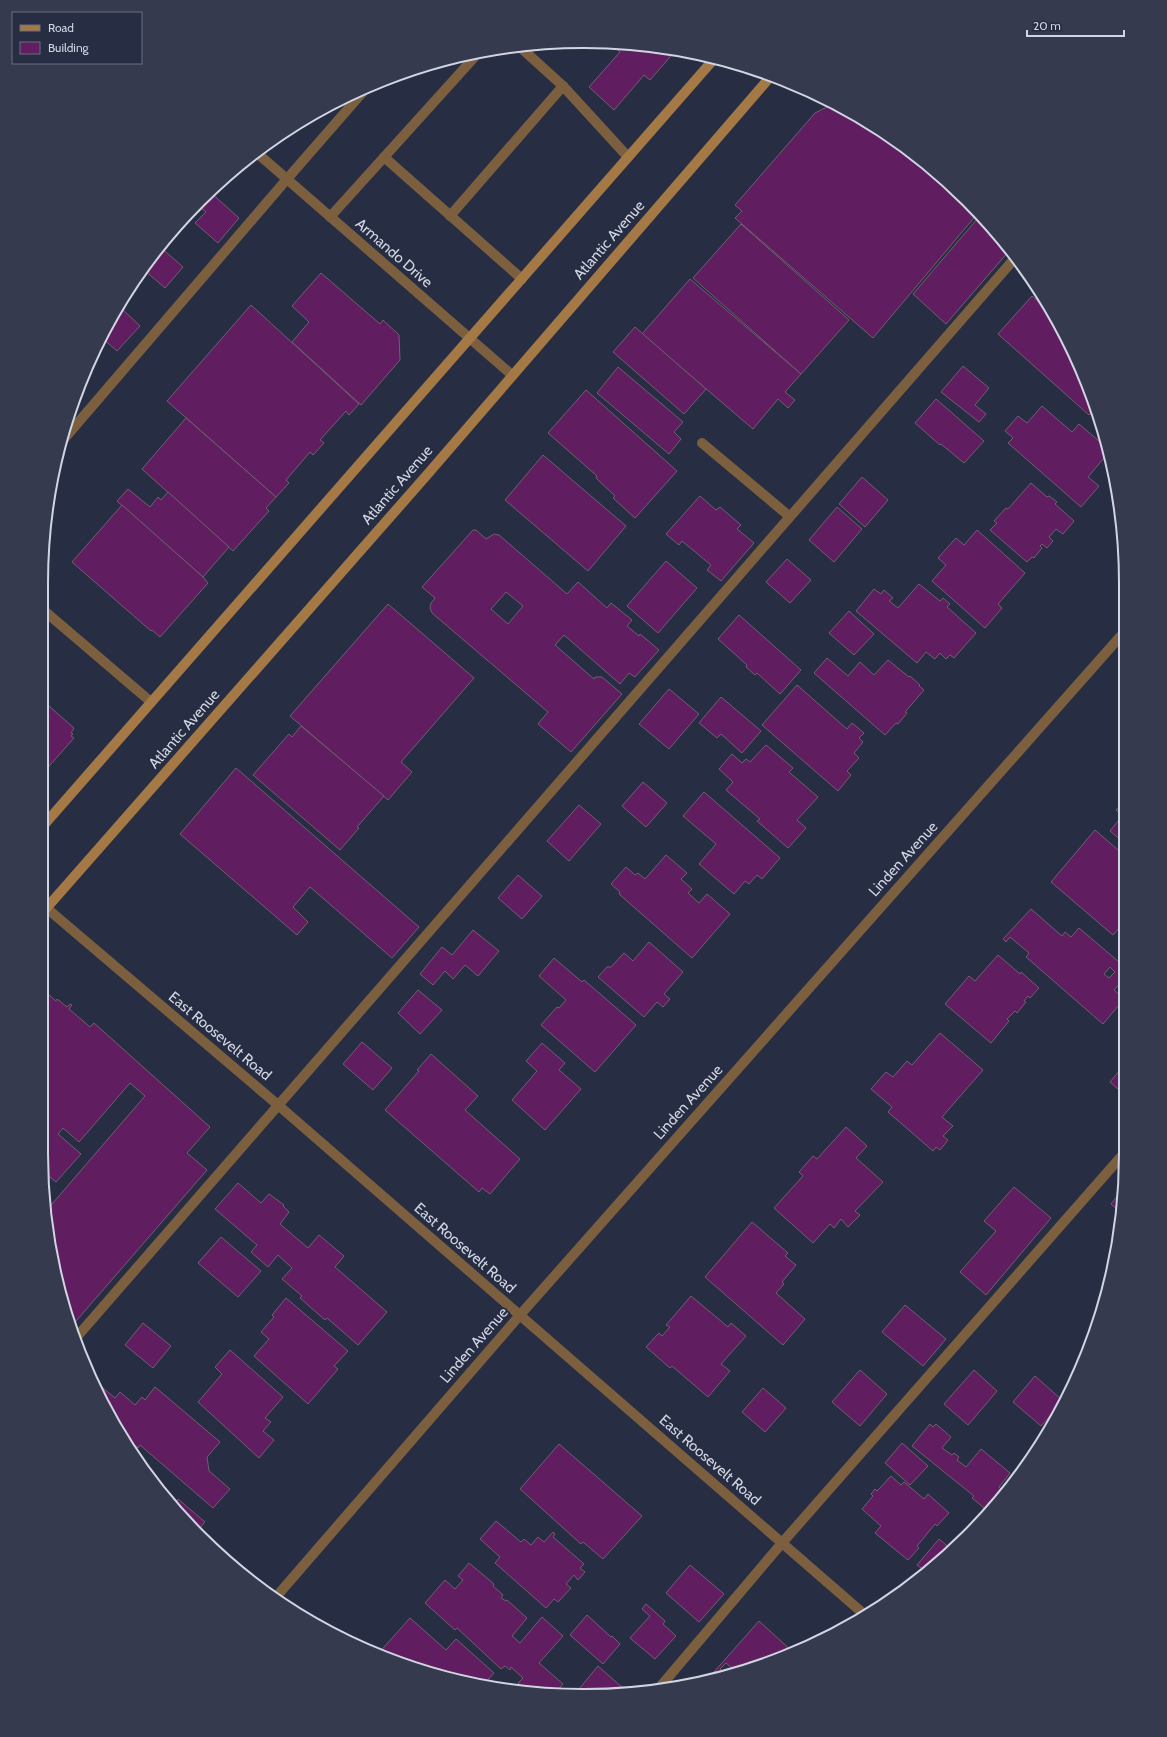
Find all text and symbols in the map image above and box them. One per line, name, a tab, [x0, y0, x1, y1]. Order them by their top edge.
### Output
legend	[12, 12, 142, 64]
scale bar	[1027, 12, 1124, 38]
text: 20 m	[1033, 18, 1061, 33]
text: Road	[48, 20, 74, 35]
text: Building	[48, 40, 90, 55]
street label: Atlantic Avenue	[570, 197, 648, 283]
street label: Armando Drive	[352, 215, 436, 292]
street label: Atlantic Avenue	[358, 442, 436, 528]
street label: Atlantic Avenue	[145, 686, 223, 772]
street label: Linden Avenue	[865, 818, 941, 900]
street label: East Roosevelt Road	[165, 988, 275, 1084]
street label: Linden Avenue	[650, 1061, 726, 1143]
street label: East Roosevelt Road	[411, 1199, 519, 1297]
street label: Linden Avenue	[436, 1303, 512, 1387]
street label: East Roosevelt Road	[656, 1411, 764, 1509]

